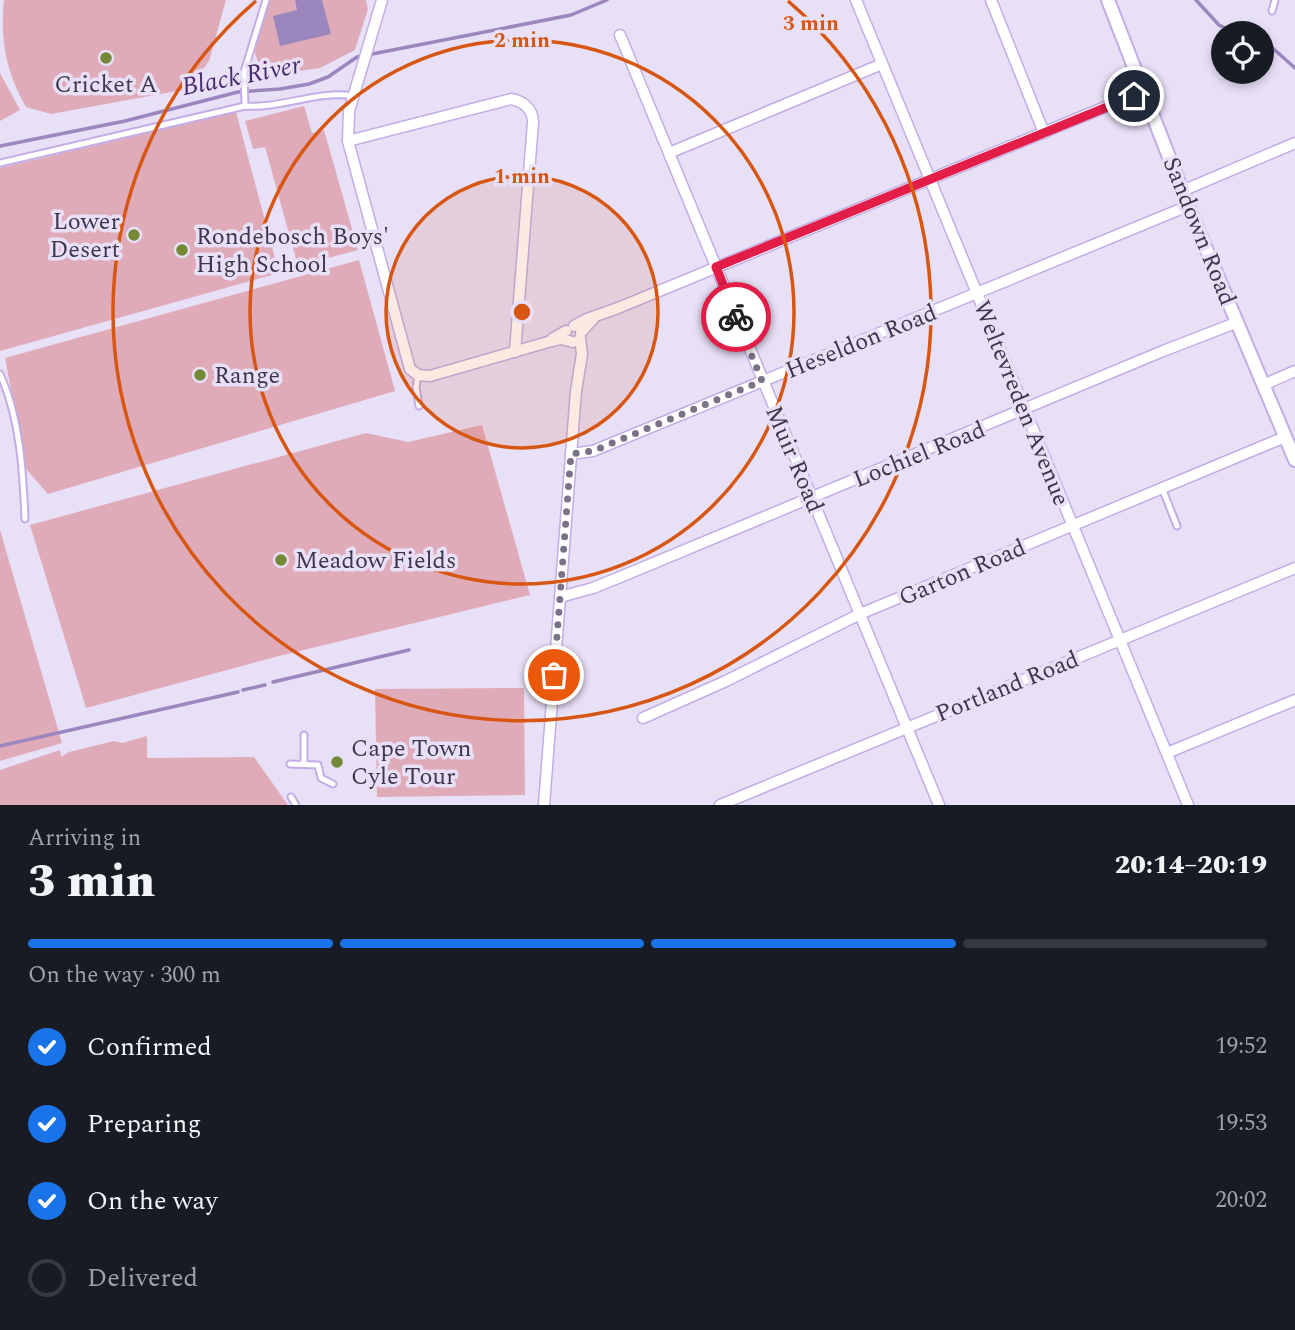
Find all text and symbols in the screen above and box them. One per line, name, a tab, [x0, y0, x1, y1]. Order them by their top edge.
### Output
text: 3 min	[783, 8, 839, 40]
map controls	[1211, 21, 1274, 84]
button: locate	[1211, 21, 1274, 84]
text: 2 min	[494, 25, 550, 57]
water label: Black River	[178, 45, 305, 107]
marker: Cricket A	[98, 50, 114, 66]
pin	[1104, 66, 1164, 126]
place label: Cricket A	[55, 67, 157, 103]
icon: home	[1115, 77, 1153, 115]
street label: Sandown Road	[1153, 152, 1245, 311]
text: 1 min	[494, 161, 550, 193]
place label: Lower Desert	[50, 204, 120, 268]
place label: Rondebosch Boys' High School	[196, 219, 389, 283]
marker: Lower Desert	[126, 227, 142, 243]
marker: Rondebosch Boys' High School	[174, 242, 190, 258]
courier	[701, 282, 771, 352]
street label: Heseldon Road	[780, 295, 943, 389]
street label: Weltevreden Avenue	[963, 295, 1079, 512]
icon: bike	[717, 298, 755, 336]
centre of rings	[510, 300, 534, 324]
place label: Range	[214, 358, 280, 394]
marker: Range	[192, 367, 208, 383]
street label: Muir Road	[755, 400, 833, 519]
street label: Lochiel Road	[848, 412, 991, 498]
street label: Garton Road	[893, 530, 1032, 616]
place label: Meadow Fields	[295, 543, 456, 579]
marker: Meadow Fields	[273, 552, 289, 568]
street label: Portland Road	[930, 642, 1085, 732]
pin	[524, 645, 584, 705]
icon: bag	[535, 656, 573, 694]
place label: Cape Town Cyle Tour	[351, 731, 472, 795]
marker: Cape Town Cyle Tour	[329, 754, 345, 770]
text: Arriving in	[28, 821, 141, 856]
text: 20:14–20:19	[1115, 845, 1267, 885]
text: 3 min	[28, 847, 155, 917]
text: On the way · 300 m	[28, 958, 221, 993]
text: Confirmed	[87, 1027, 212, 1067]
icon: check	[28, 1028, 66, 1066]
text: 19:52	[1215, 1029, 1267, 1064]
text: Preparing	[87, 1104, 201, 1144]
icon: check	[28, 1105, 66, 1143]
text: 19:53	[1215, 1106, 1267, 1141]
text: On the way	[87, 1181, 218, 1221]
icon: check	[28, 1182, 66, 1220]
text: 20:02	[1215, 1183, 1267, 1218]
text: Delivered	[87, 1258, 198, 1298]

